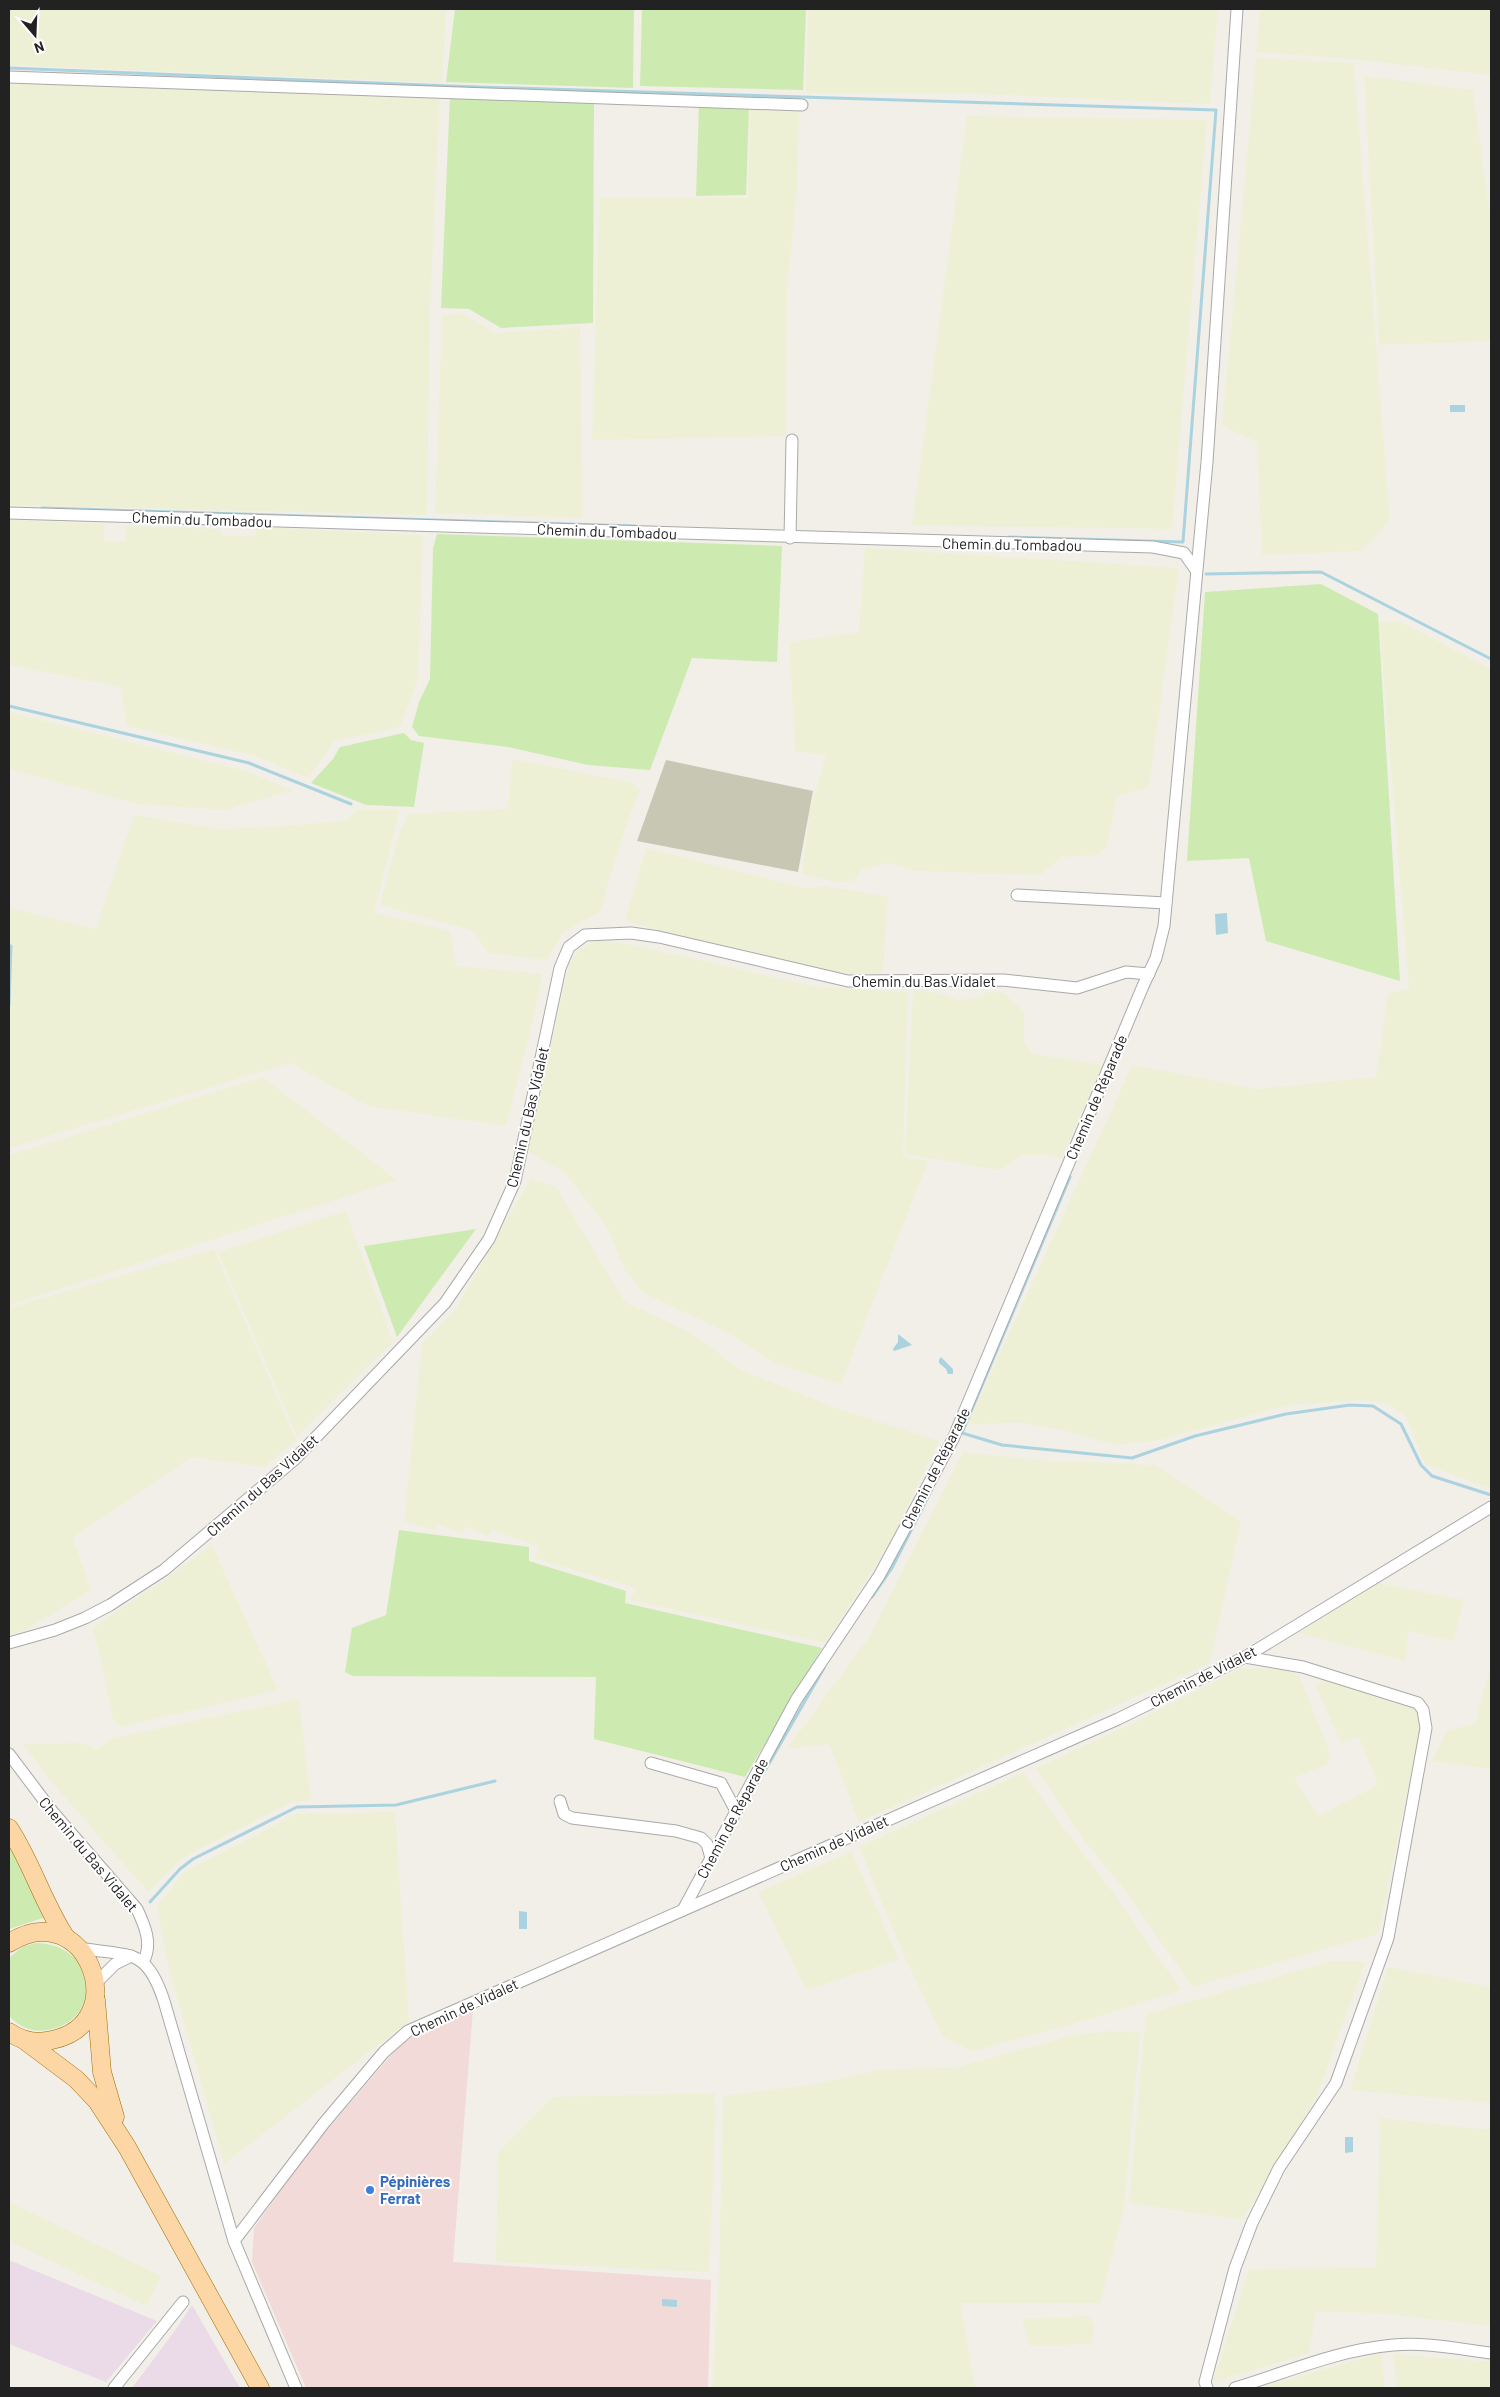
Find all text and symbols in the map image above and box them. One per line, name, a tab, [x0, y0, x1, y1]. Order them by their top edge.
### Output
north arrow	[10, 10, 60, 60]
text: N	[32, 38, 47, 57]
street label: Chemin du Tombadou	[132, 508, 272, 530]
street label: Chemin du Tombadou	[537, 520, 677, 542]
street label: Chemin du Tombadou	[942, 534, 1082, 554]
street label: Chemin du Bas Vidalet	[852, 972, 996, 990]
street label: Chemin de Réparade	[1062, 1032, 1130, 1162]
street label: Chemin du Bas Vidalet	[502, 1045, 552, 1189]
street label: Chemin de Réparade	[897, 1404, 973, 1532]
street label: Chemin du Bas Vidalet	[202, 1430, 322, 1540]
street label: Chemin de Vidalet	[1147, 1641, 1259, 1711]
street label: Chemin de Réparade	[693, 1755, 771, 1881]
street label: Chemin du Bas Vidalet	[36, 1793, 142, 1915]
street label: Chemin de Vidalet	[777, 1811, 891, 1875]
street label: Chemin de Vidalet	[407, 1974, 521, 2040]
place label: Pépinières Ferrat	[380, 2172, 451, 2207]
marker: Pépinières Ferrat	[364, 2184, 376, 2196]

